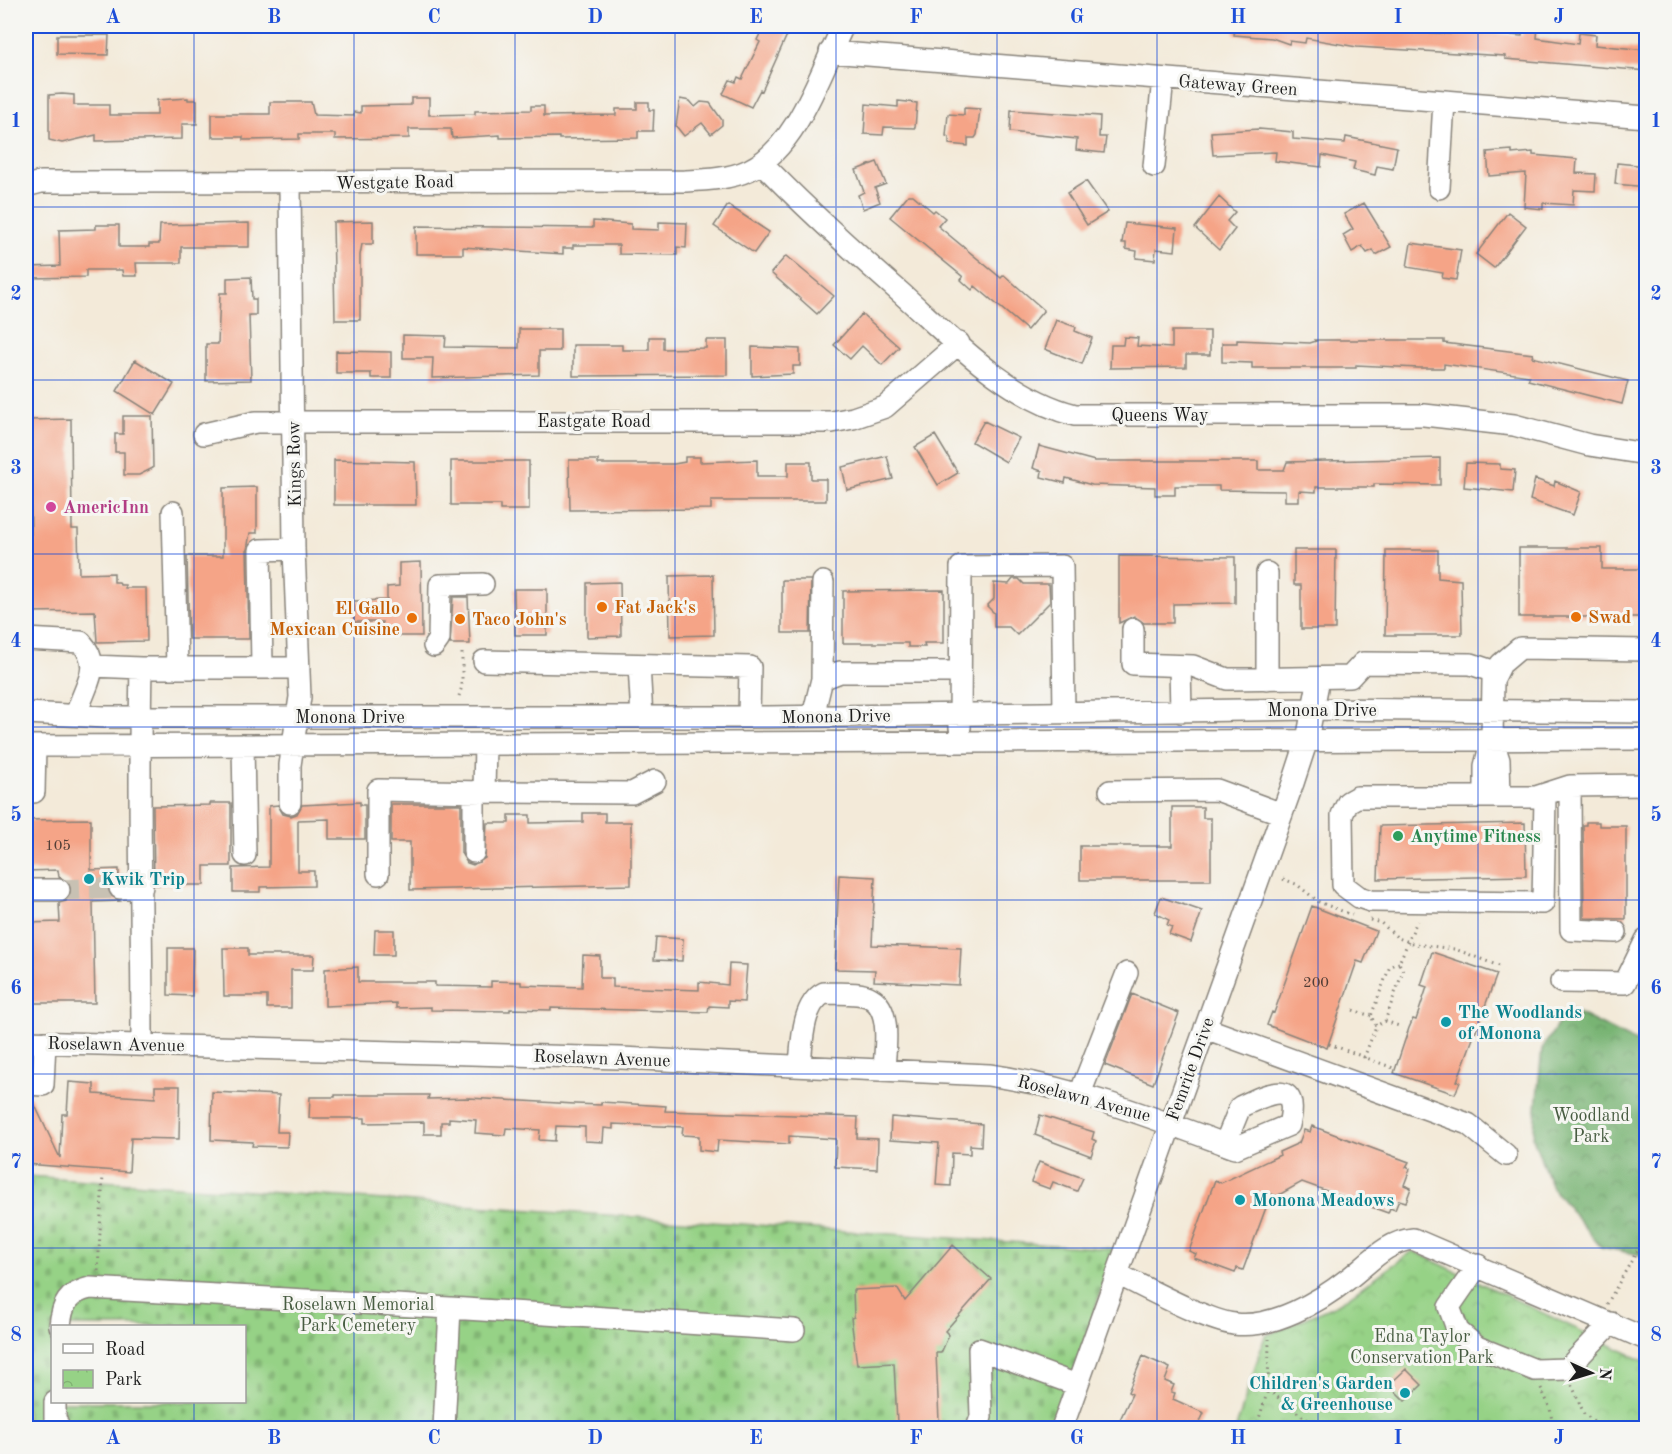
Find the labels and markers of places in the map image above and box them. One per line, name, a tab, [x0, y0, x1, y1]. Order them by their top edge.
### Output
place label: AmericInn	[63, 499, 149, 517]
marker: AmericInn	[44, 500, 58, 514]
place label: Fat Jack's	[614, 599, 696, 617]
place label: El Gallo Mexican Cuisine	[270, 600, 400, 639]
marker: Fat Jack's	[595, 600, 609, 614]
place label: Swad	[1588, 609, 1632, 627]
marker: Swad	[1569, 610, 1583, 624]
marker: El Gallo Mexican Cuisine	[405, 611, 419, 625]
place label: Taco John's	[472, 611, 567, 629]
marker: Taco John's	[453, 612, 467, 626]
place label: Anytime Fitness	[1410, 828, 1541, 846]
marker: Anytime Fitness	[1391, 829, 1405, 843]
place label: Kwik Trip	[101, 871, 185, 889]
marker: Kwik Trip	[82, 872, 96, 886]
place label: The Woodlands of Monona	[1458, 1004, 1582, 1043]
marker: The Woodlands of Monona	[1439, 1015, 1453, 1029]
place label: Monona Meadows	[1252, 1192, 1394, 1210]
marker: Monona Meadows	[1233, 1193, 1247, 1207]
place label: Children's Garden & Greenhouse	[1249, 1375, 1393, 1414]
marker: Children's Garden & Greenhouse	[1398, 1386, 1412, 1400]

